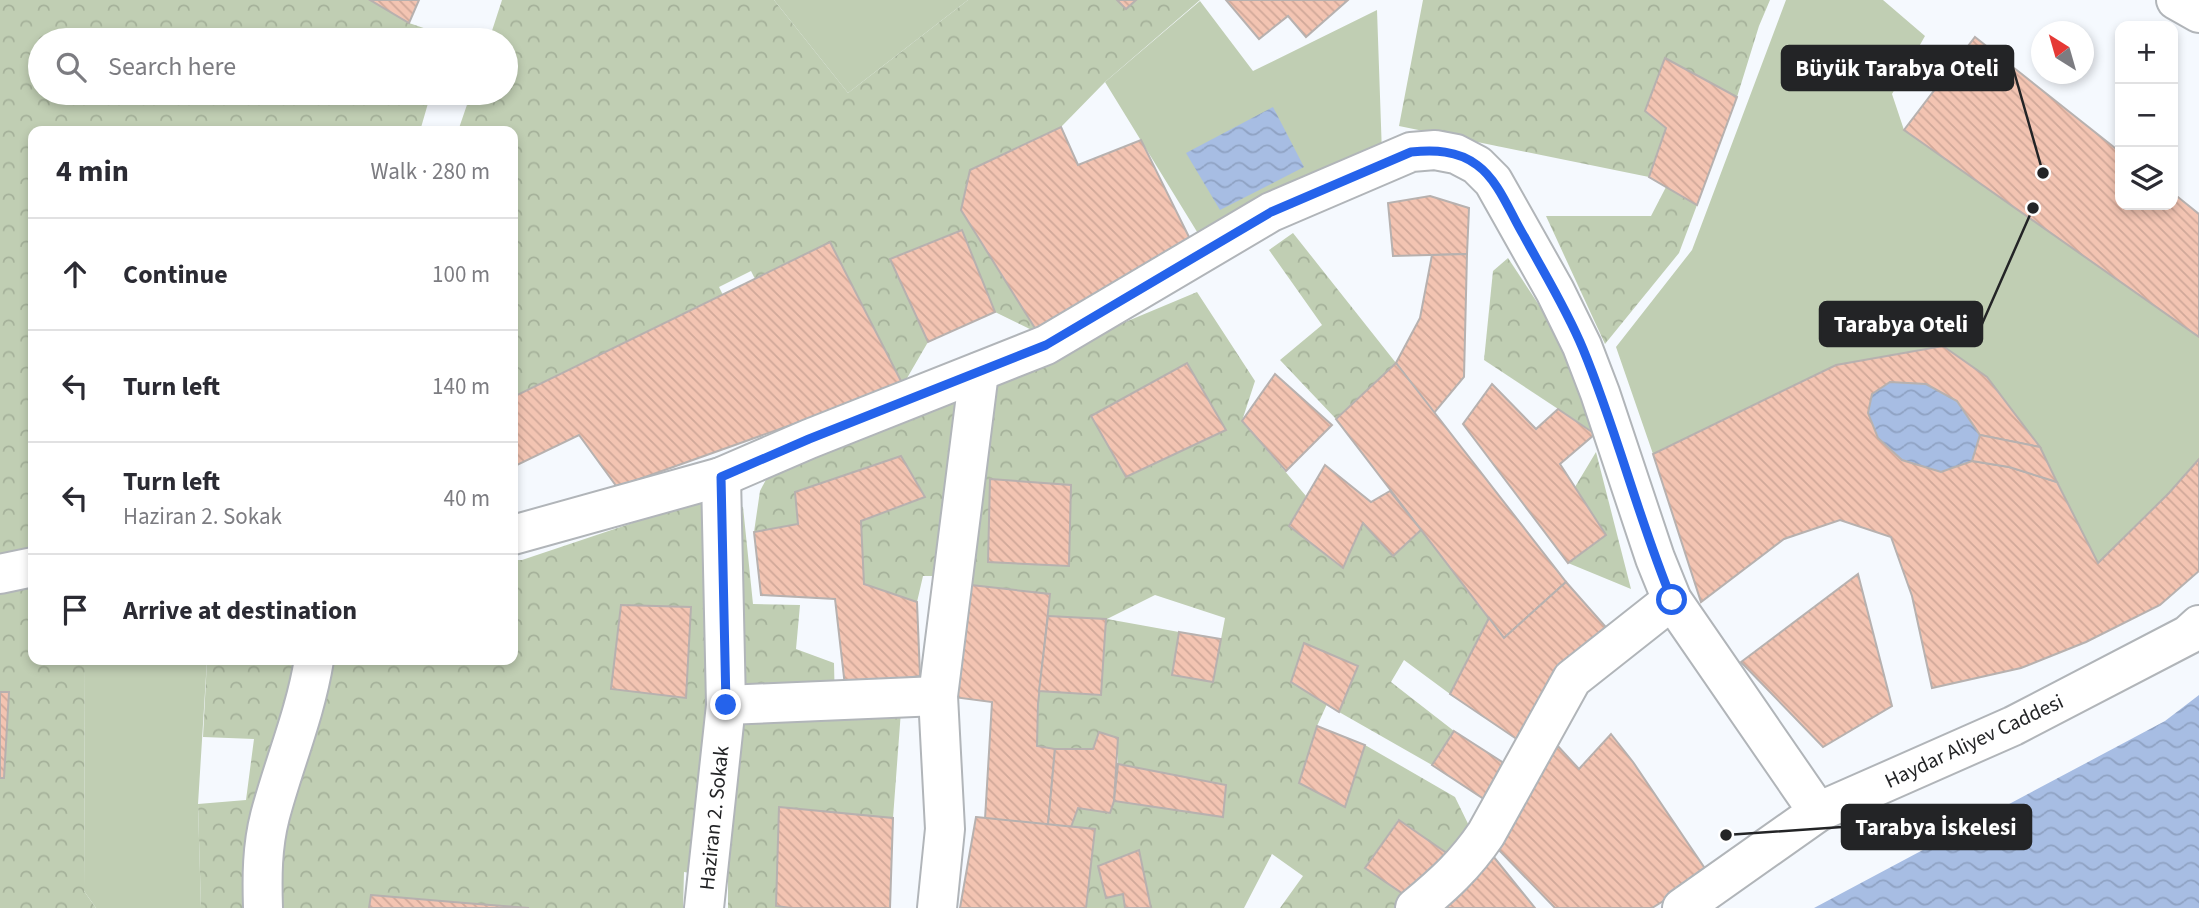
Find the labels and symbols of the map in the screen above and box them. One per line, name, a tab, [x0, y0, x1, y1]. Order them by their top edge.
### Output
north arrow	[2031, 21, 2094, 84]
callout: Büyük Tarabya Oteli	[1782, 46, 2013, 90]
text: Büyük Tarabya Oteli	[1795, 52, 1999, 85]
callout: Tarabya Oteli	[1820, 302, 1982, 346]
text: Tarabya Oteli	[1834, 308, 1968, 341]
route start	[1656, 584, 1687, 615]
street label: Haydar Aliyev Caddesi	[1880, 686, 2068, 796]
route end	[710, 689, 741, 720]
street label: Haziran 2. Sokak	[692, 744, 737, 892]
callout: Tarabya İskelesi	[1842, 805, 2031, 849]
text: Tarabya İskelesi	[1855, 811, 2017, 844]

